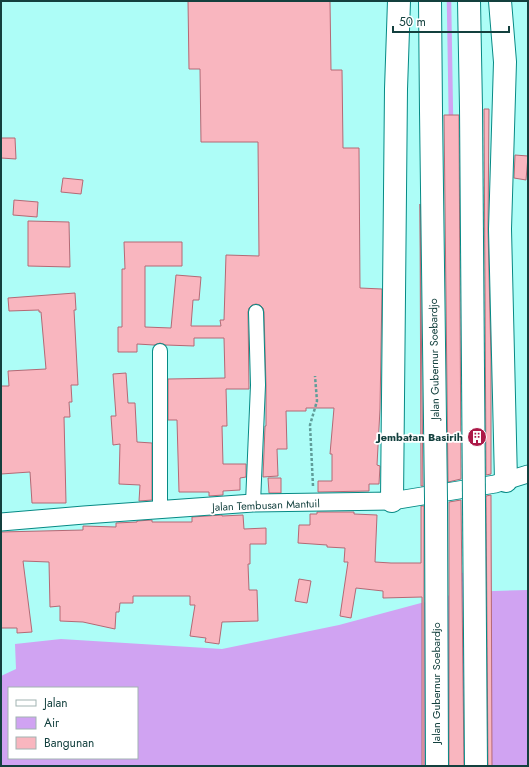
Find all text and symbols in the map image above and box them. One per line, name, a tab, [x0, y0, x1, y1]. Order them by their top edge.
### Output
scale bar	[393, 8, 509, 34]
text: 50 m	[399, 13, 426, 31]
street label: Jalan Gubernur Soebardjo	[425, 298, 443, 422]
building icon: Jembatan Basirih	[466, 426, 488, 448]
place label: Jembatan Basirih	[375, 429, 463, 445]
street label: Jalan Tembusan Mantuil	[210, 495, 320, 515]
street label: Jalan Gubernur Soebardjo	[428, 622, 444, 746]
legend	[8, 687, 138, 759]
text: Jalan	[42, 694, 67, 712]
text: Air	[44, 714, 60, 732]
text: Bangunan	[44, 734, 94, 752]

